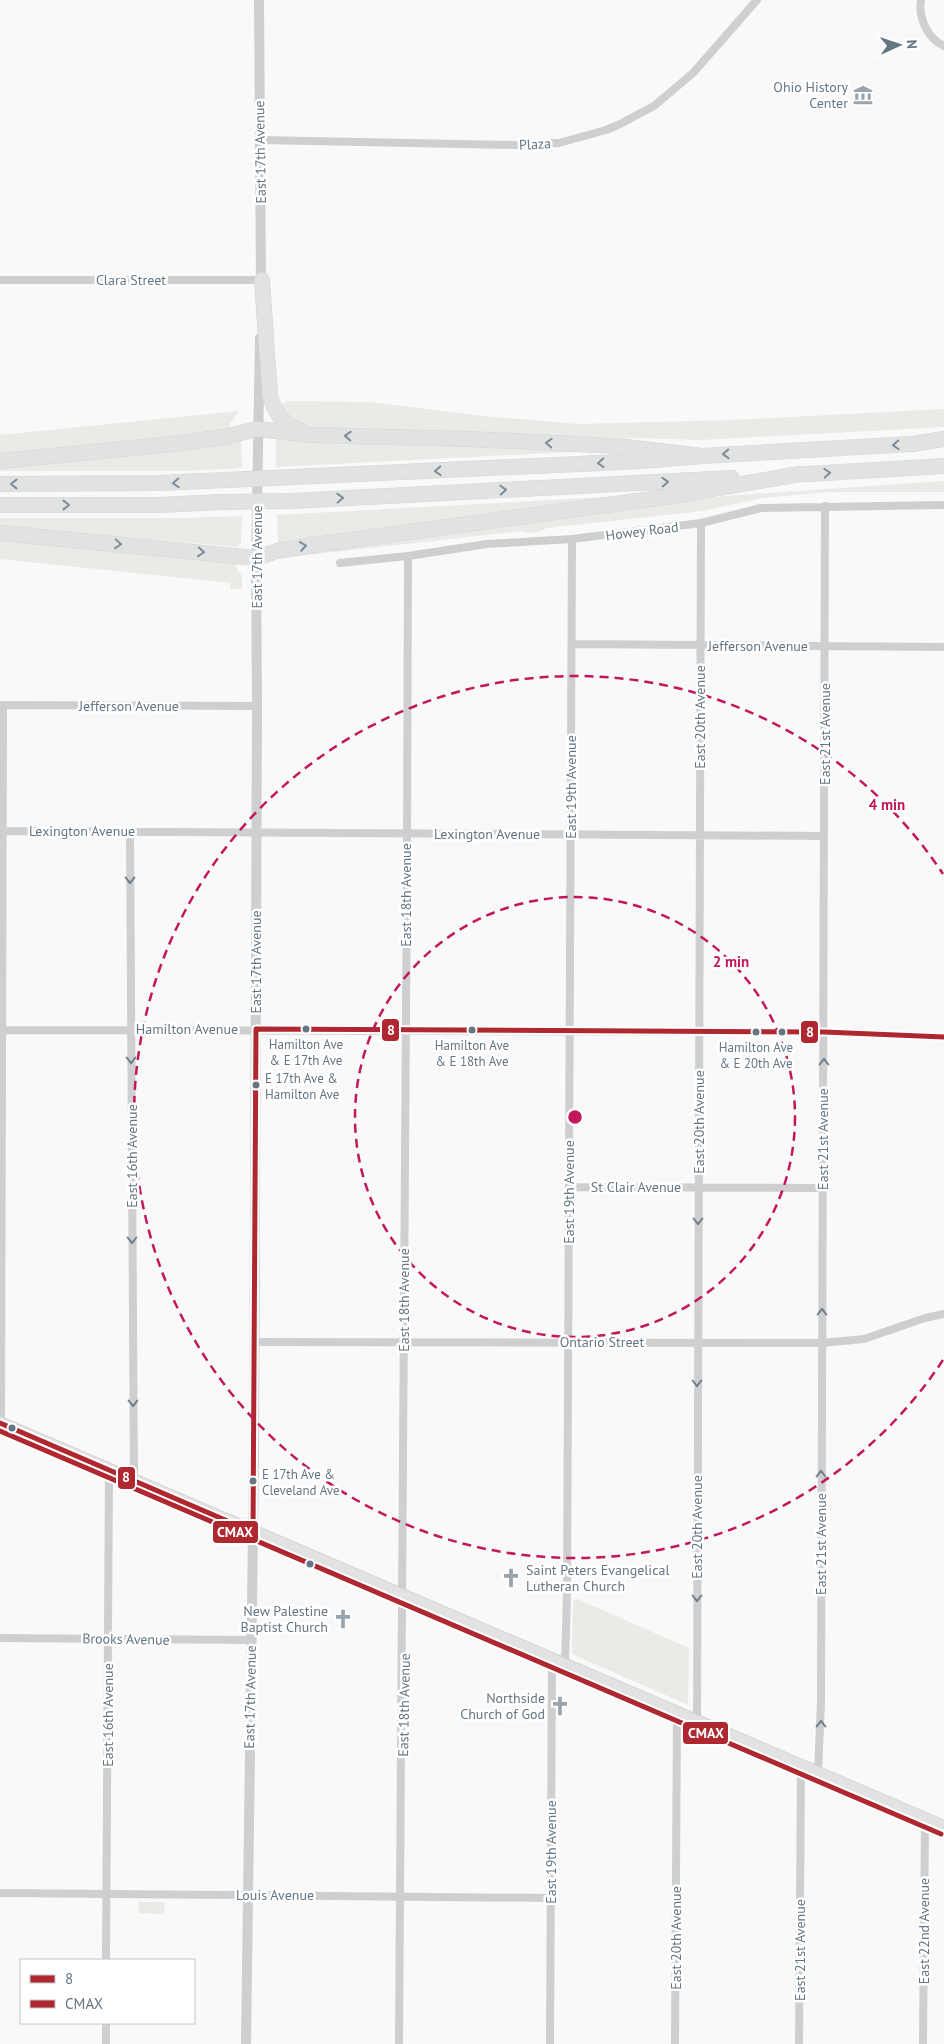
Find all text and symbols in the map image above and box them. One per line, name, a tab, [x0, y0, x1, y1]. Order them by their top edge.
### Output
north arrow	[874, 20, 924, 70]
text: N	[903, 39, 921, 49]
place label: Ohio History Center	[773, 78, 848, 112]
museum icon: Ohio History Center	[852, 84, 874, 106]
street label: East 17th Avenue	[250, 100, 270, 204]
street label: Plaza	[519, 134, 552, 154]
street label: Clara Street	[96, 271, 166, 289]
one-way arrow	[344, 431, 352, 441]
one-way arrow	[544, 437, 552, 448]
one-way arrow	[891, 440, 899, 451]
one-way arrow	[722, 449, 730, 460]
one-way arrow	[596, 458, 604, 468]
one-way arrow	[434, 465, 442, 476]
one-way arrow	[824, 468, 832, 479]
one-way arrow	[661, 476, 669, 487]
one-way arrow	[172, 477, 180, 488]
one-way arrow	[10, 479, 18, 489]
one-way arrow	[499, 485, 507, 495]
one-way arrow	[337, 493, 345, 504]
one-way arrow	[62, 500, 70, 510]
street label: East 17th Avenue	[248, 505, 266, 609]
street label: Howey Road	[605, 518, 679, 544]
one-way arrow	[115, 539, 123, 550]
one-way arrow	[299, 542, 308, 552]
one-way arrow	[198, 546, 206, 557]
street label: Jefferson Avenue	[707, 637, 808, 655]
street label: East 20th Avenue	[691, 665, 709, 769]
street label: East 21st Avenue	[816, 683, 834, 785]
street label: Jefferson Avenue	[78, 697, 179, 715]
street label: East 19th Avenue	[562, 735, 580, 839]
text: 4 min	[869, 795, 905, 814]
street label: Lexington Avenue	[29, 822, 135, 840]
street label: Lexington Avenue	[434, 825, 540, 843]
street label: East 18th Avenue	[397, 843, 415, 947]
one-way arrow	[125, 876, 135, 884]
street label: East 17th Avenue	[247, 910, 265, 1014]
text: 2 min	[713, 952, 749, 971]
line badge: 8	[381, 1018, 400, 1042]
street label: Hamilton Avenue	[136, 1020, 238, 1038]
line badge: 8	[800, 1020, 819, 1044]
text: 8	[387, 1021, 395, 1039]
text: 8	[806, 1023, 814, 1041]
marker: Hamilton Ave & E 17th Ave	[301, 1024, 311, 1034]
marker: Hamilton Ave & E 18th Ave	[467, 1025, 477, 1035]
marker: Hamilton Ave & E 20th Ave	[751, 1027, 761, 1037]
unlabelled marker	[777, 1027, 787, 1037]
place label: Hamilton Ave & E 17th Ave	[269, 1036, 343, 1069]
place label: Hamilton Ave & E 18th Ave	[435, 1037, 509, 1070]
place label: Hamilton Ave & E 20th Ave	[719, 1039, 793, 1072]
one-way arrow	[126, 1056, 136, 1064]
one-way arrow	[818, 1058, 829, 1066]
place label: E 17th Ave & Hamilton Ave	[265, 1070, 339, 1103]
street label: East 20th Avenue	[690, 1070, 708, 1174]
marker: E 17th Ave & Hamilton Ave	[251, 1080, 261, 1090]
street label: East 21st Avenue	[814, 1088, 832, 1190]
street label: East 16th Avenue	[123, 1104, 141, 1208]
centre of rings	[566, 1108, 584, 1126]
street label: East 19th Avenue	[560, 1140, 578, 1244]
street label: St Clair Avenue	[591, 1178, 681, 1196]
one-way arrow	[693, 1218, 703, 1225]
one-way arrow	[127, 1236, 137, 1244]
street label: East 18th Avenue	[395, 1248, 413, 1352]
one-way arrow	[817, 1308, 827, 1316]
street label: Ontario Street	[560, 1333, 644, 1351]
one-way arrow	[692, 1380, 702, 1388]
one-way arrow	[128, 1399, 138, 1407]
unlabelled marker	[7, 1423, 17, 1433]
line badge: 8	[117, 1466, 136, 1490]
place label: E 17th Ave & Cleveland Ave	[262, 1466, 340, 1499]
text: 8	[122, 1468, 130, 1486]
one-way arrow	[816, 1470, 826, 1478]
street label: East 20th Avenue	[688, 1475, 706, 1579]
marker: E 17th Ave & Cleveland Ave	[248, 1476, 258, 1486]
street label: East 21st Avenue	[812, 1493, 830, 1595]
line badge: CMAX	[212, 1520, 259, 1544]
text: CMAX	[217, 1523, 253, 1541]
unlabelled marker	[305, 1559, 315, 1569]
place label: Saint Peters Evangelical Lutheran Church	[526, 1561, 669, 1595]
church icon: Saint Peters Evangelical Lutheran Church	[500, 1567, 522, 1589]
one-way arrow	[692, 1595, 702, 1603]
place label: New Palestine Baptist Church	[241, 1602, 328, 1636]
church icon: New Palestine Baptist Church	[332, 1608, 354, 1630]
street label: Brooks Avenue	[82, 1629, 170, 1649]
street label: East 17th Avenue	[240, 1645, 260, 1749]
street label: East 18th Avenue	[394, 1653, 414, 1757]
street label: East 16th Avenue	[99, 1663, 117, 1767]
place label: Northside Church of God	[460, 1689, 545, 1723]
church icon: Northside Church of God	[549, 1695, 571, 1717]
one-way arrow	[816, 1720, 826, 1728]
line badge: CMAX	[682, 1721, 729, 1745]
text: CMAX	[688, 1724, 724, 1742]
street label: East 19th Avenue	[542, 1800, 560, 1904]
street label: East 22nd Avenue	[915, 1878, 933, 1984]
street label: Louis Avenue	[236, 1886, 314, 1904]
street label: East 20th Avenue	[667, 1886, 685, 1990]
street label: East 21st Avenue	[791, 1899, 809, 2001]
legend	[20, 1959, 195, 2024]
text: 8	[65, 1969, 73, 1988]
text: CMAX	[65, 1994, 103, 2013]

